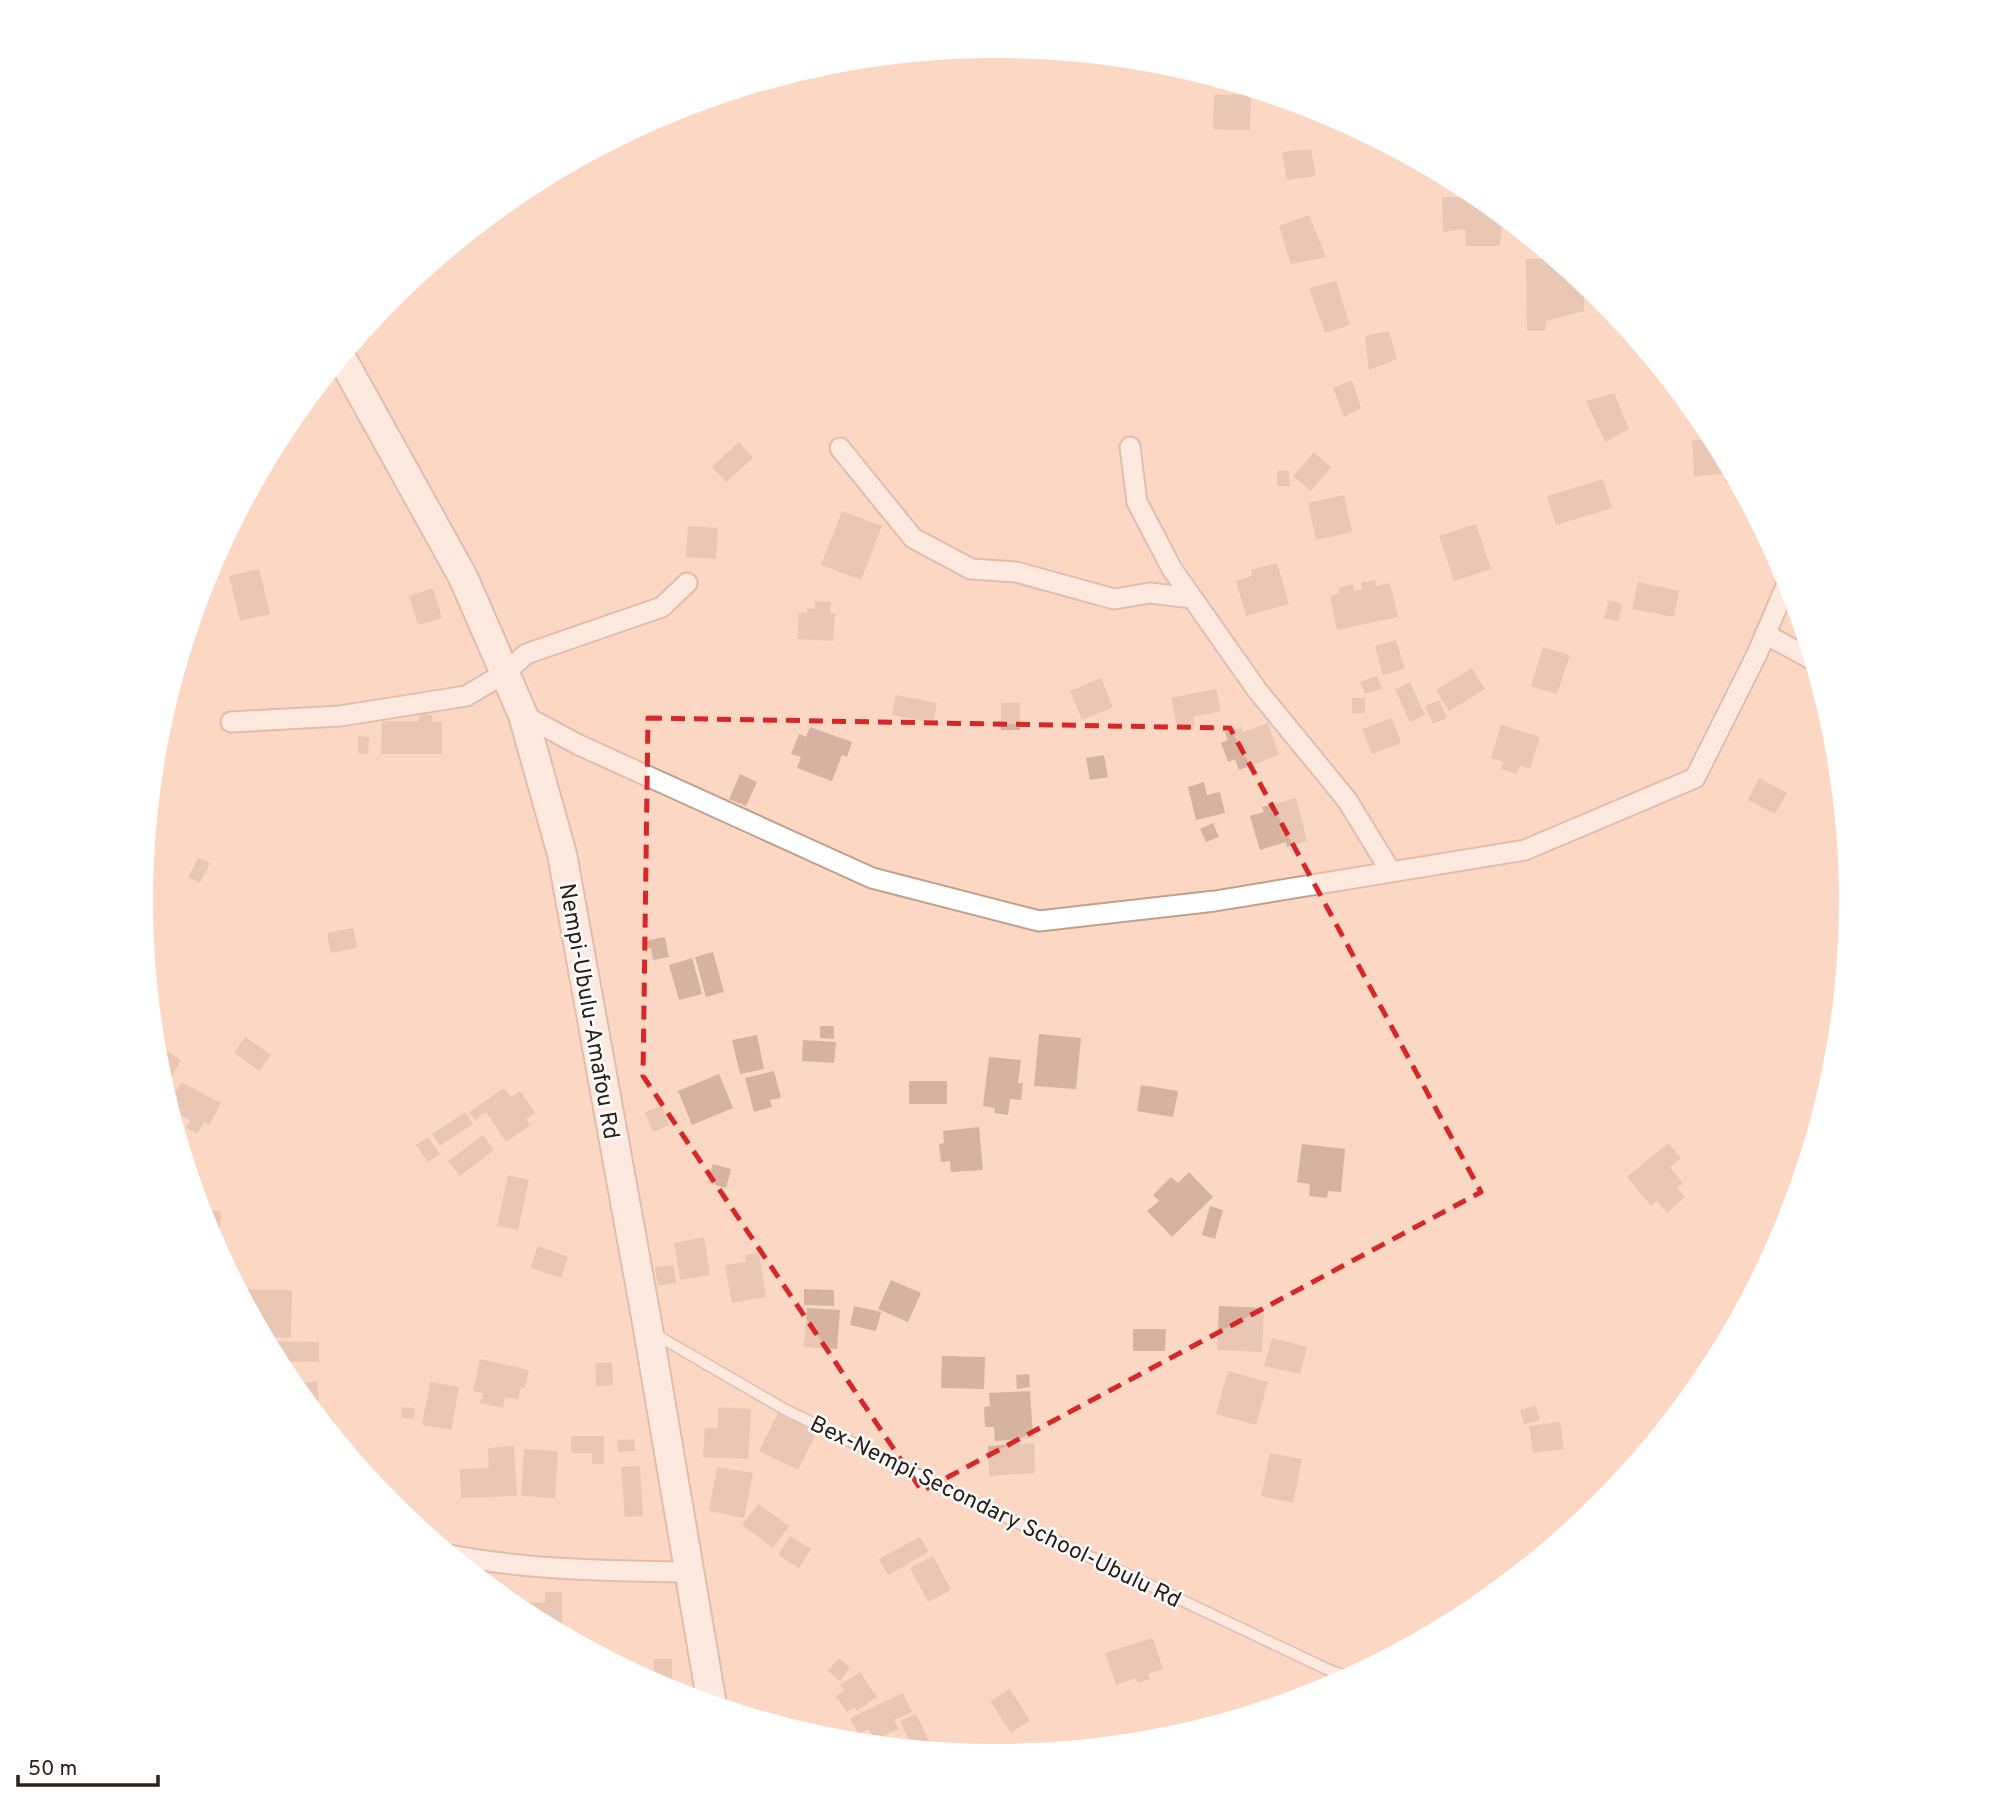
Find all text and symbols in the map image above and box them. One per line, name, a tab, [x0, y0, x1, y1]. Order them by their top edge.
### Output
street label: Nempi-Ubulu-Amafou Rd	[551, 881, 624, 1142]
street label: Bex-Nempi Secondary School-Ubulu Rd	[805, 1411, 1185, 1616]
scale bar	[18, 1744, 158, 1788]
text: 50 m	[28, 1756, 77, 1783]

